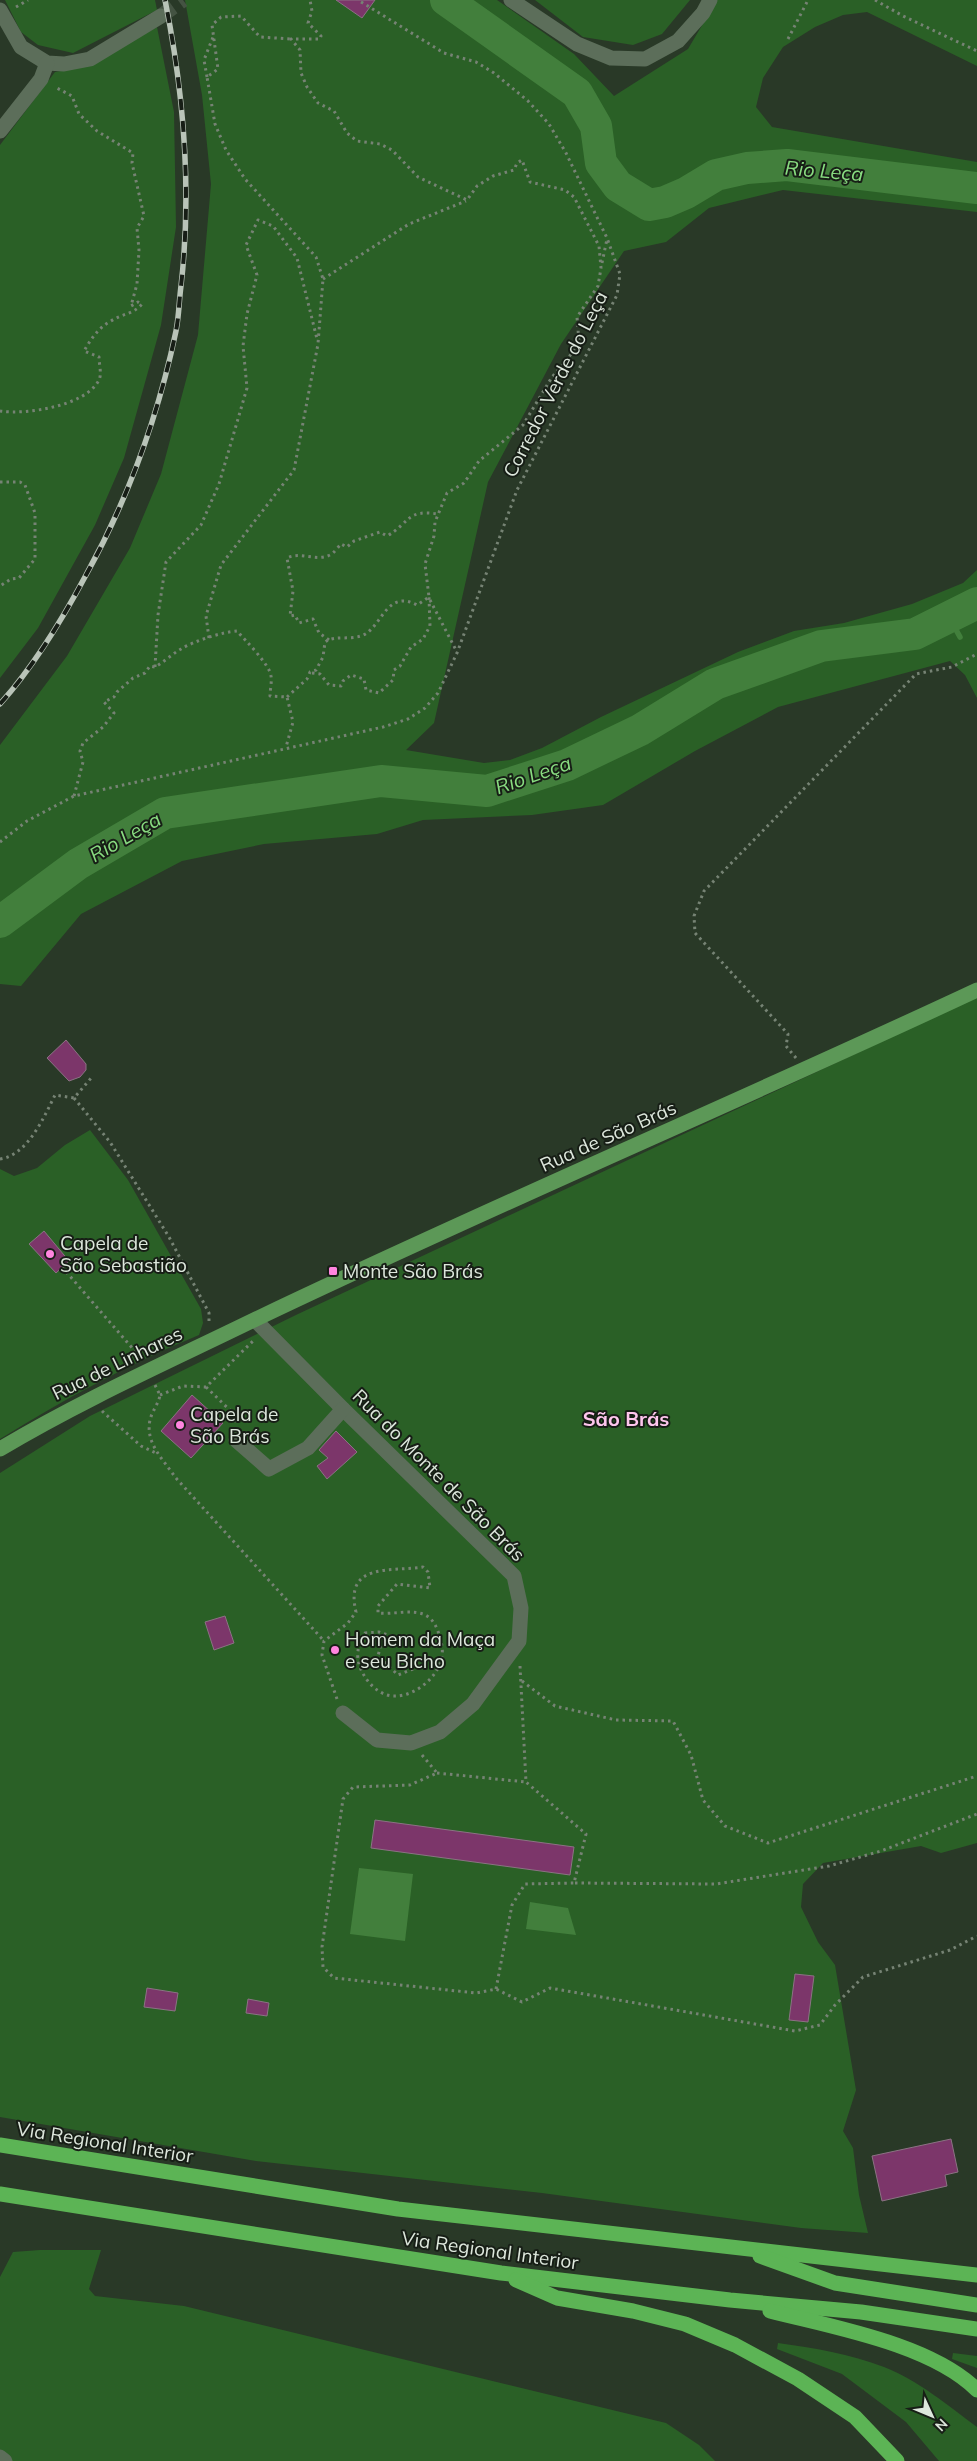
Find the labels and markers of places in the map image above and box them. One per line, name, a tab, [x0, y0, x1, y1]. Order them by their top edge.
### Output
place label: Capela de São Sebastião	[60, 1231, 187, 1277]
marker: Capela de São Sebastião	[44, 1248, 56, 1260]
place label: Monte São Brás	[343, 1259, 483, 1283]
marker: Monte São Brás	[327, 1265, 339, 1277]
place label: Capela de São Brás	[190, 1402, 278, 1448]
marker: Capela de São Brás	[174, 1419, 186, 1431]
place label: Homem da Maça e seu Bicho	[345, 1627, 495, 1673]
marker: Homem da Maça e seu Bicho	[329, 1644, 341, 1656]

